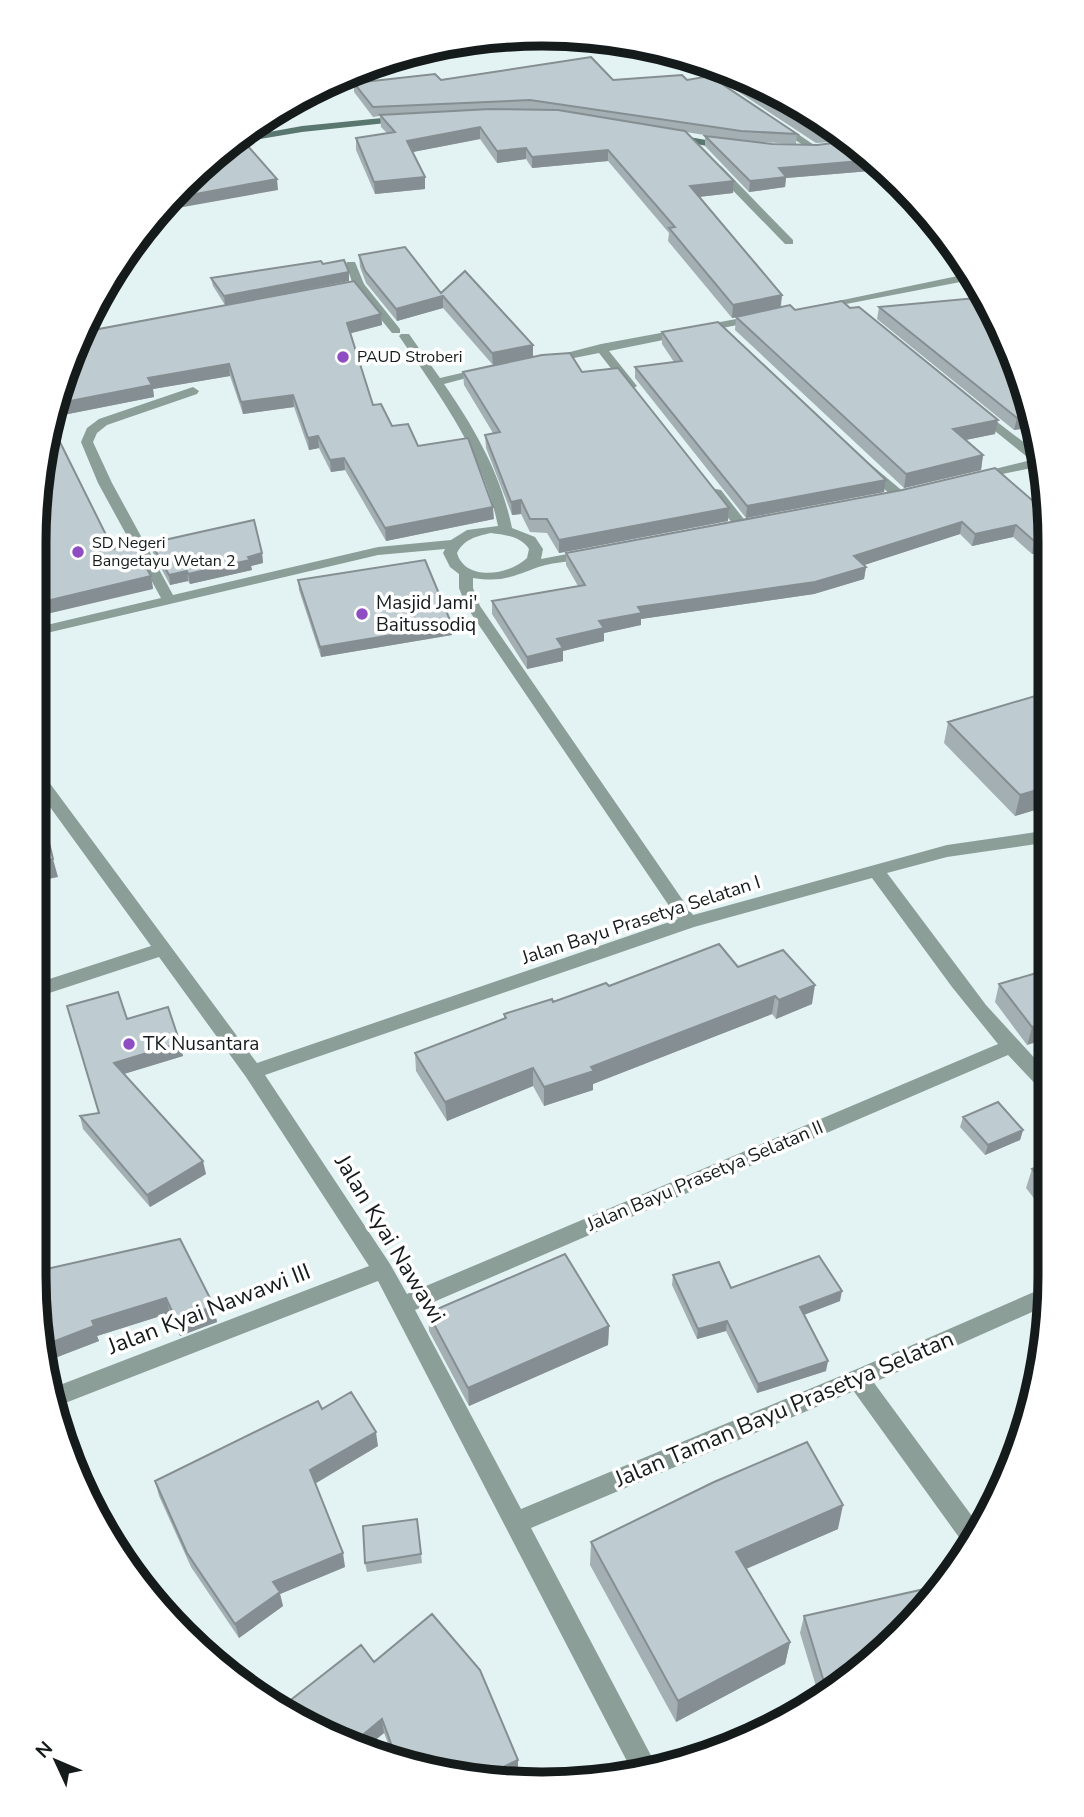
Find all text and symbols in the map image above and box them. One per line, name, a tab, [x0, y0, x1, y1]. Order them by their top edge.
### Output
place label: PAUD Stroberi	[357, 346, 462, 368]
marker: PAUD Stroberi	[335, 349, 351, 365]
place label: SD Negeri Bangetayu Wetan 2	[92, 532, 236, 572]
marker: SD Negeri Bangetayu Wetan 2	[70, 544, 86, 560]
place label: Masjid Jami' Baitussodiq	[376, 590, 477, 638]
marker: Masjid Jami' Baitussodiq	[354, 606, 370, 622]
street label: Jalan Bayu Prasetya Selatan I	[517, 869, 764, 971]
place label: TK Nusantara	[143, 1031, 259, 1057]
marker: TK Nusantara	[121, 1036, 137, 1052]
street label: Jalan Bayu Prasetya Selatan II	[582, 1114, 827, 1238]
street label: Jalan Kyai Nawawi	[327, 1148, 453, 1329]
street label: Jalan Kyai Nawawi III	[102, 1256, 315, 1362]
street label: Jalan Taman Bayu Prasetya Selatan	[609, 1323, 958, 1495]
north arrow	[21, 1726, 91, 1796]
text: N	[30, 1736, 59, 1764]

